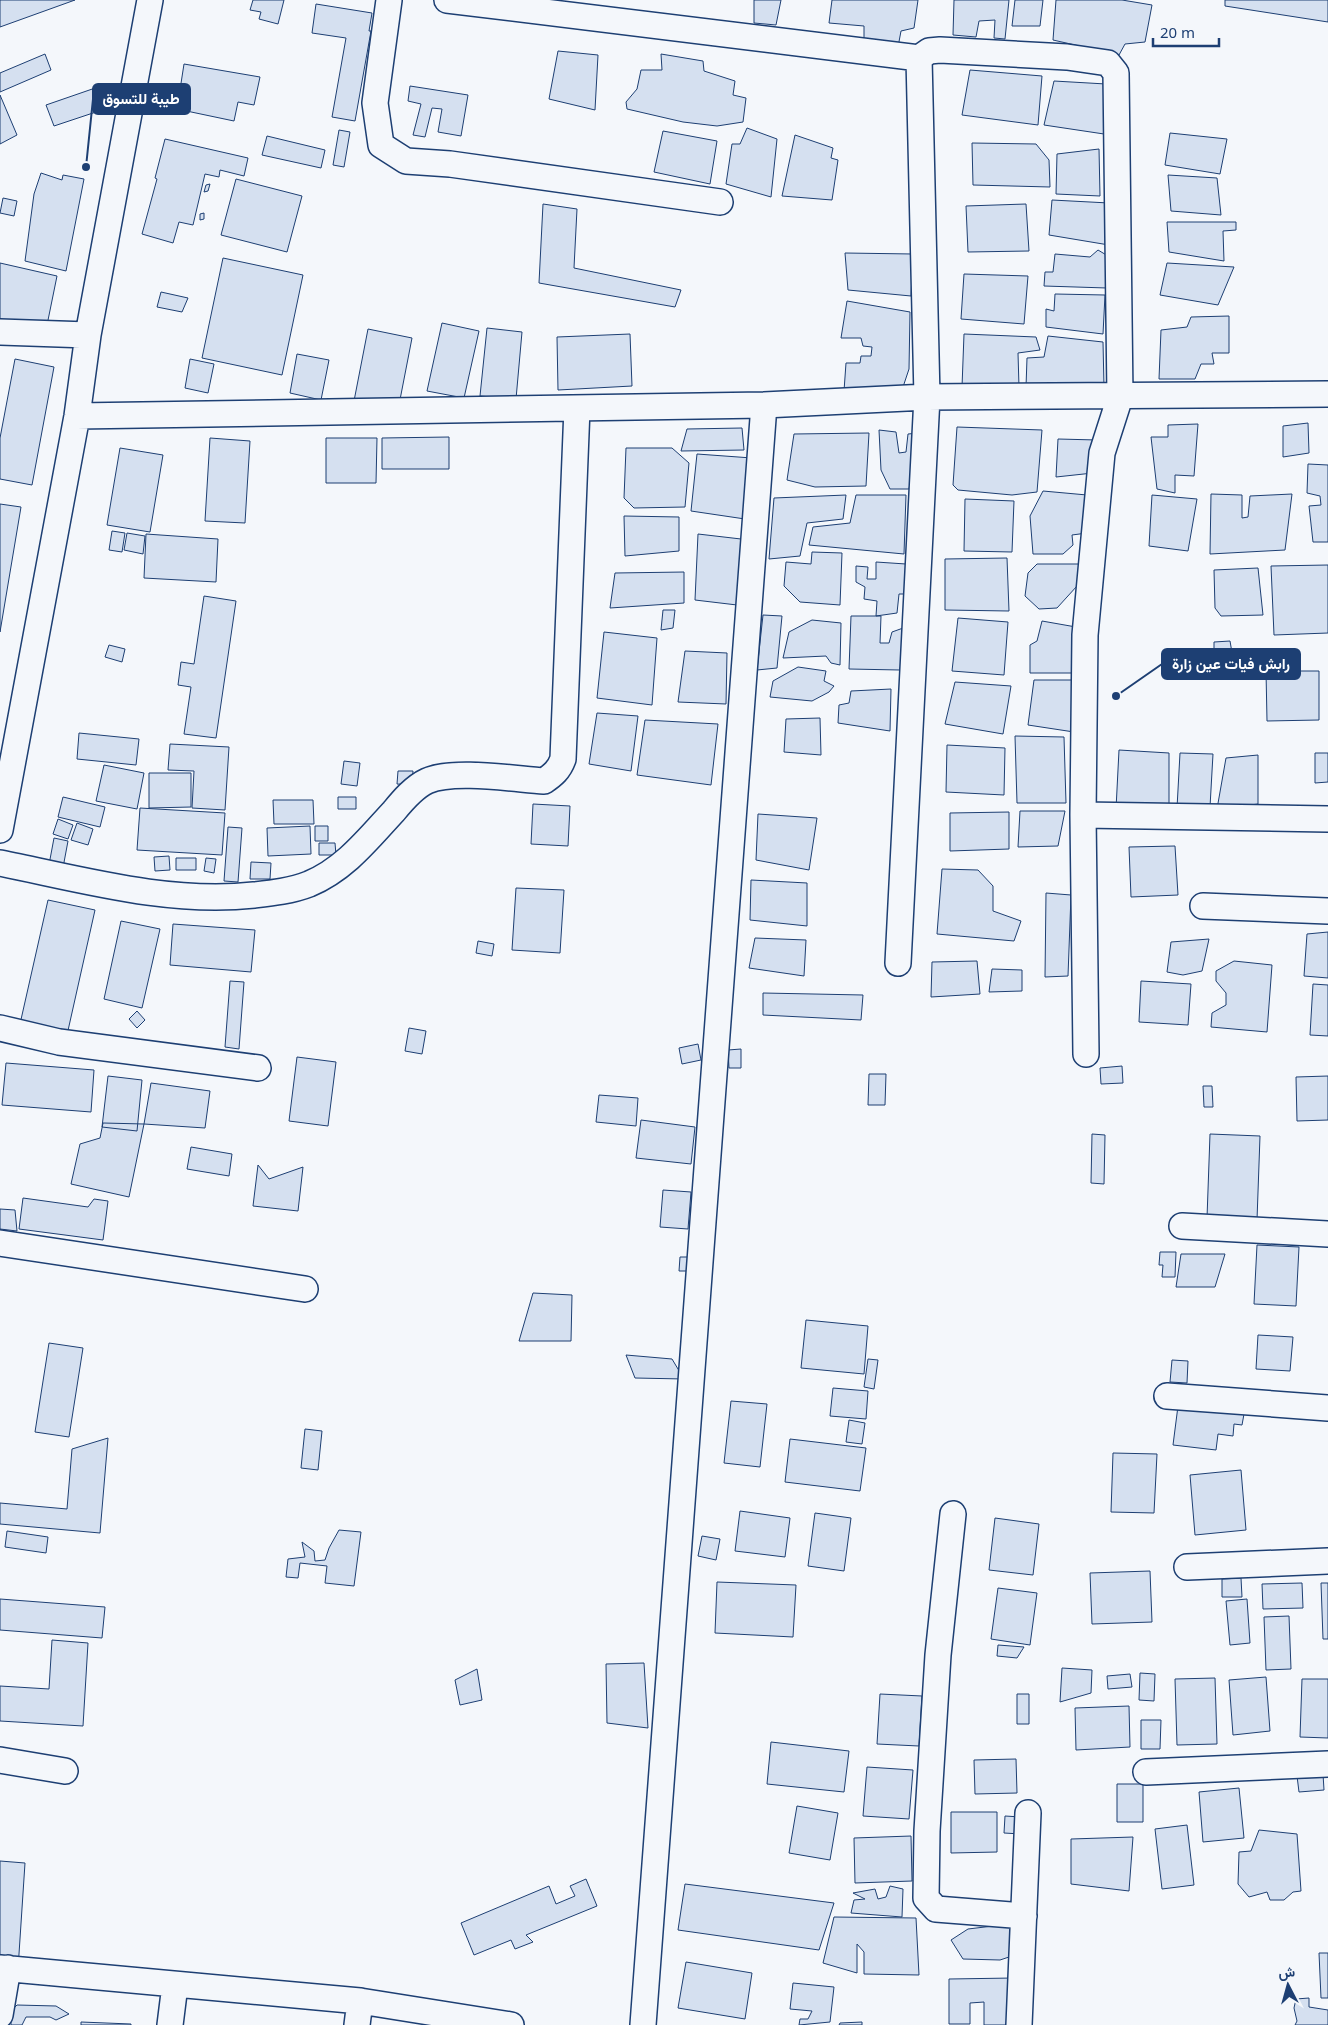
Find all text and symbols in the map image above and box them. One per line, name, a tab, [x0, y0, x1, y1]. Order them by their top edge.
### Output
scale bar	[1153, 15, 1219, 47]
text: 20 m	[1160, 22, 1195, 42]
callout: طيبة للتسوق	[93, 84, 190, 114]
text: طيبة للتسوق	[102, 88, 180, 108]
callout: رابش فيات عين زارة	[1162, 649, 1300, 679]
text: رابش فيات عين زارة	[1172, 653, 1290, 673]
north arrow	[1263, 1960, 1313, 2010]
text: ش	[1277, 1961, 1296, 1982]

